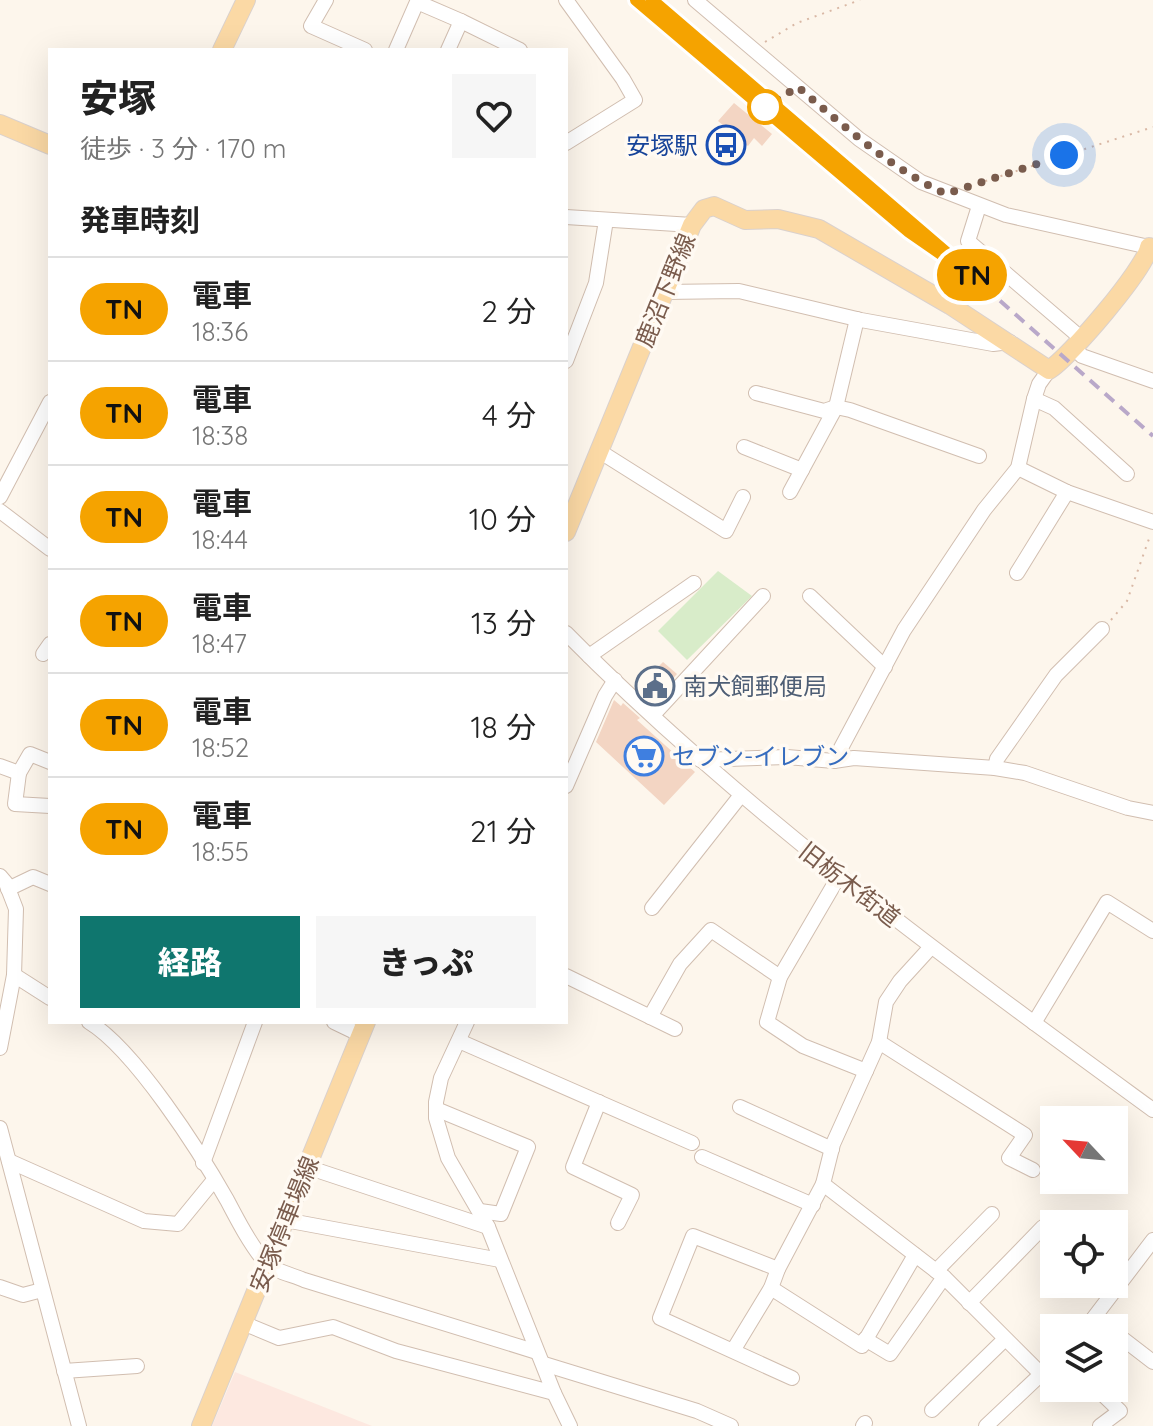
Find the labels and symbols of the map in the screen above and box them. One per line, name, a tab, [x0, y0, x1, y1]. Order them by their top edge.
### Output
unlabelled marker	[748, 90, 782, 124]
bus stop icon: 安塚駅	[705, 124, 747, 166]
place label: 安塚駅	[626, 130, 698, 160]
your location	[1044, 135, 1084, 175]
street label: 鹿沼下野線	[629, 229, 701, 351]
line badge: TN	[936, 249, 1008, 301]
public building icon: 南犬飼郵便局	[634, 665, 676, 707]
place label: 南犬飼郵便局	[683, 671, 827, 701]
supermarket icon: セブン-イレブン	[623, 735, 665, 777]
place label: セブン-イレブン	[672, 741, 849, 771]
street label: 旧栃木街道	[793, 835, 907, 933]
north arrow	[1040, 1106, 1128, 1194]
street label: 安塚停車場線	[243, 1152, 325, 1296]

